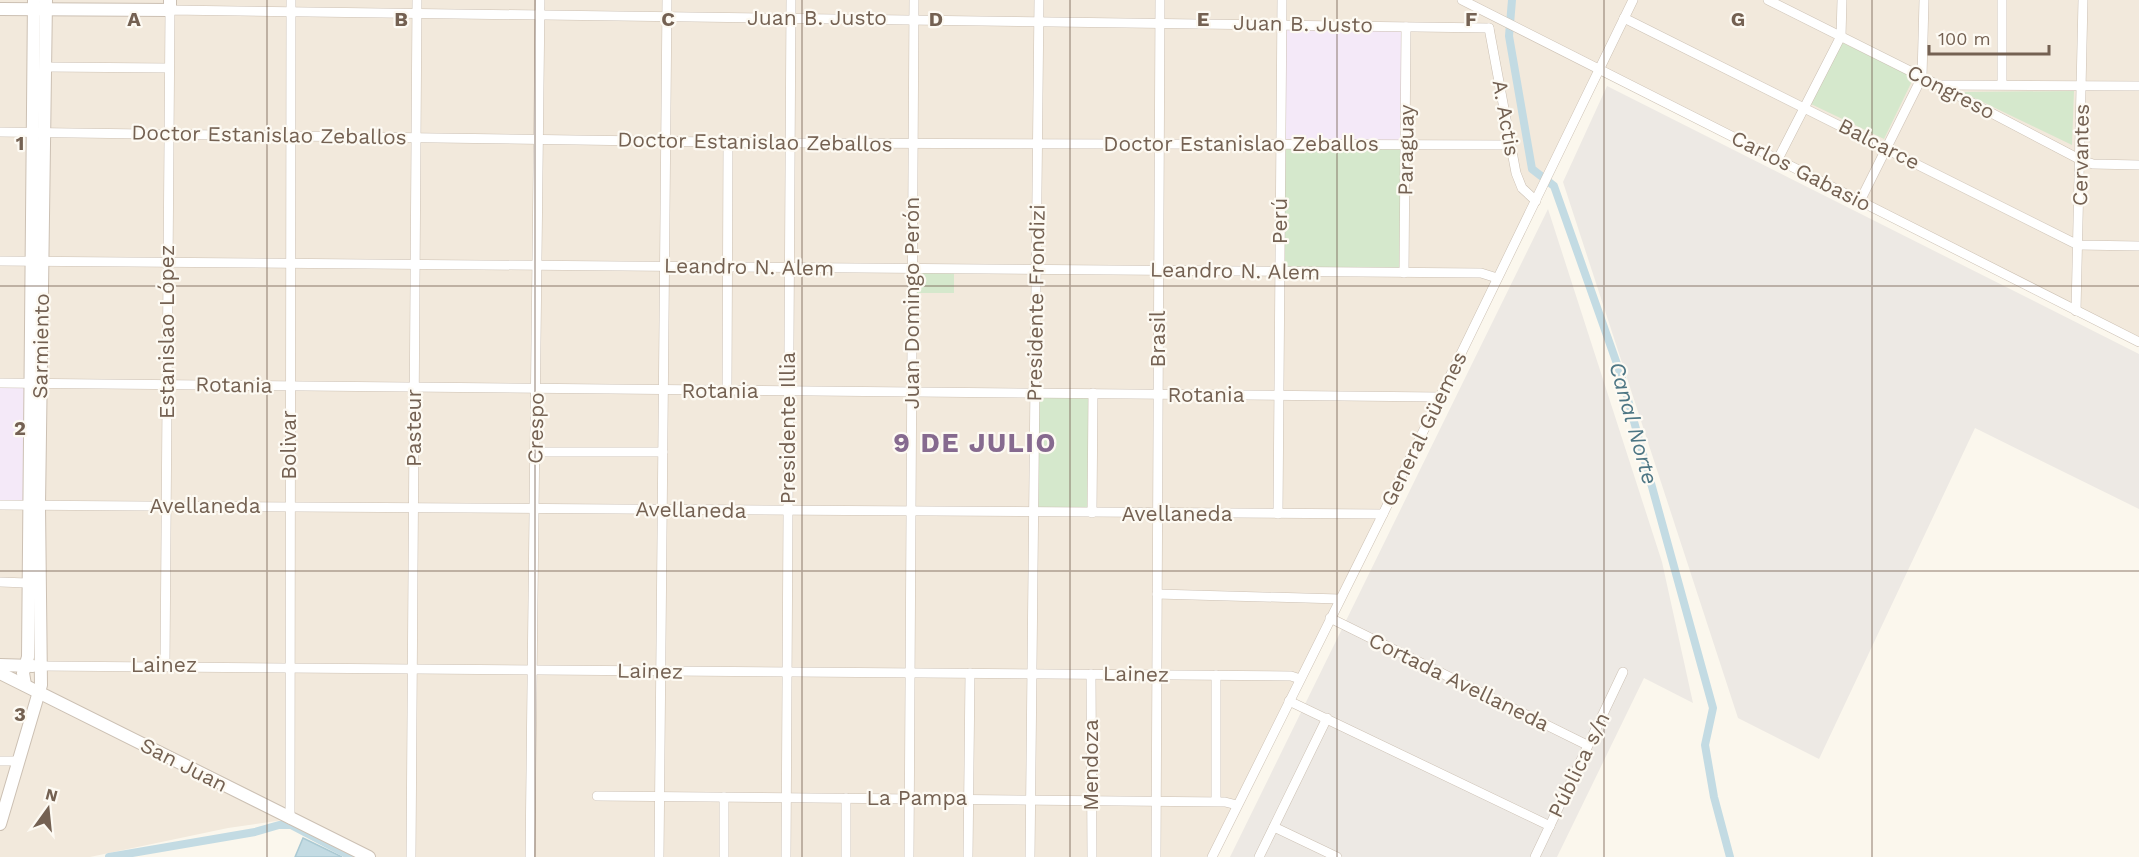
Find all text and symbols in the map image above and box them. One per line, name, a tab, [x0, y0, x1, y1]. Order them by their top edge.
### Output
street label: Juan B. Justo	[747, 5, 887, 30]
text: A	[127, 7, 141, 31]
text: B	[394, 7, 408, 31]
text: C	[661, 7, 675, 31]
text: D	[929, 7, 943, 31]
text: E	[1197, 7, 1209, 31]
text: F	[1465, 7, 1477, 31]
text: G	[1731, 7, 1745, 31]
street label: Juan B. Justo	[1233, 10, 1373, 37]
scale bar	[1929, 18, 2049, 56]
text: 100 m	[1938, 28, 1991, 49]
street label: Congreso	[1903, 59, 1999, 124]
street label: A. Actis	[1488, 78, 1525, 158]
street label: Paraguay	[1392, 104, 1419, 196]
street label: Cervantes	[2067, 104, 2094, 206]
street label: Balcarce	[1834, 112, 1924, 175]
street label: Doctor Estanislao Zeballos	[131, 120, 407, 149]
street label: Carlos Gabasio	[1727, 125, 1875, 217]
street label: Doctor Estanislao Zeballos	[617, 127, 893, 156]
text: 1	[16, 131, 24, 155]
street label: Doctor Estanislao Zeballos	[1103, 131, 1379, 156]
street label: Juan Domingo Perón	[899, 197, 924, 409]
street label: Perú	[1267, 198, 1292, 244]
street label: Presidente Frondizi	[1021, 204, 1050, 402]
street label: Estanislao López	[154, 245, 179, 419]
street label: Leandro N. Alem	[664, 253, 834, 280]
street label: Leandro N. Alem	[1150, 257, 1320, 284]
street label: Sarmiento	[27, 293, 54, 399]
street label: Brasil	[1145, 310, 1170, 367]
street label: General Güemes	[1375, 347, 1472, 510]
street label: Presidente Illia	[775, 352, 800, 504]
water label: Canal Norte	[1604, 359, 1663, 487]
street label: Rotania	[195, 371, 273, 398]
street label: Rotania	[681, 378, 759, 403]
street label: Rotania	[1167, 382, 1245, 407]
street label: Pasteur	[401, 388, 426, 467]
street label: Crespo	[522, 392, 549, 464]
street label: Bolivar	[276, 410, 301, 480]
text: 2	[14, 416, 26, 440]
district label: 9 DE JULIO	[893, 427, 1057, 459]
street label: Avellaneda	[149, 493, 261, 518]
street label: Avellaneda	[635, 496, 747, 523]
street label: Avellaneda	[1121, 501, 1233, 526]
street label: Cortada Avellaneda	[1365, 627, 1554, 736]
street label: Lainez	[131, 652, 197, 677]
street label: Lainez	[617, 657, 683, 684]
street label: Lainez	[1103, 660, 1169, 687]
text: 3	[14, 702, 26, 726]
street label: Pública s/n	[1542, 708, 1615, 821]
street label: Mendoza	[1078, 719, 1103, 811]
street label: San Juan	[137, 732, 232, 797]
north arrow	[18, 779, 78, 839]
text: N	[44, 784, 60, 806]
street label: La Pampa	[867, 785, 968, 810]

